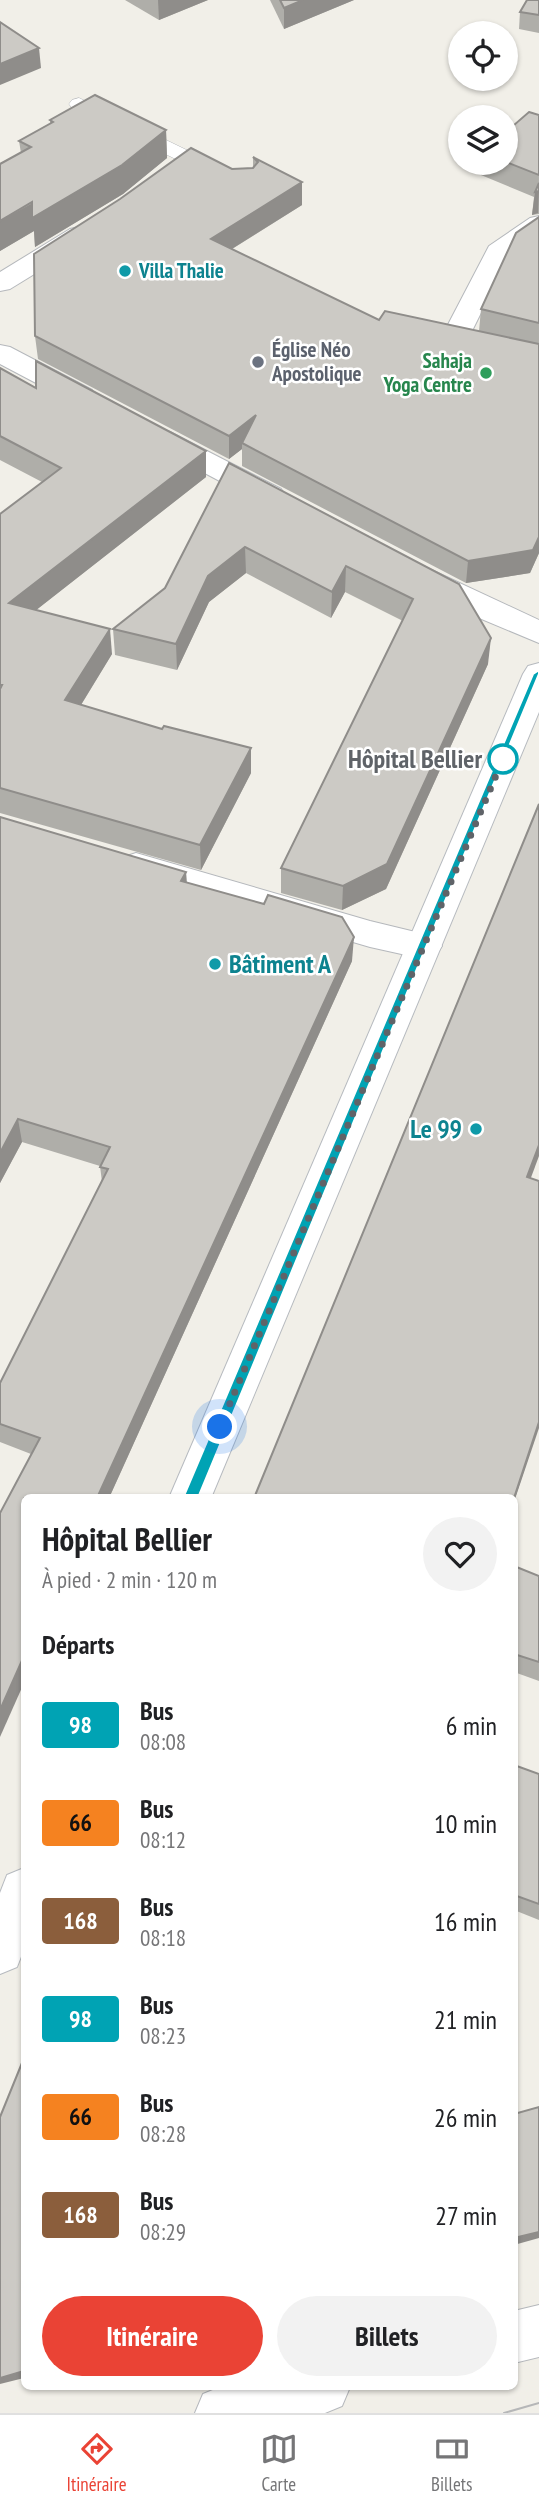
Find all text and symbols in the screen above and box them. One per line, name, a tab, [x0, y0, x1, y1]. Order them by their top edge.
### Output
map controls	[448, 21, 518, 175]
button: locate	[448, 21, 518, 91]
button: layers	[448, 105, 518, 175]
place label: Villa Thalie	[138, 257, 224, 284]
marker: Villa Thalie	[117, 263, 133, 279]
place label: Église Néo Apostolique	[271, 336, 362, 387]
place label: Sahaja Yoga Centre	[382, 347, 472, 398]
marker: Église Néo Apostolique	[250, 354, 266, 370]
marker: Sahaja Yoga Centre	[478, 365, 494, 381]
place label: Hôpital Bellier	[348, 742, 482, 775]
marker: Hôpital Bellier	[488, 744, 518, 774]
place label: Bâtiment A	[229, 947, 332, 980]
marker: Bâtiment A	[207, 956, 223, 972]
place label: Le 99	[410, 1112, 462, 1145]
marker: Le 99	[468, 1121, 484, 1137]
your location	[202, 1409, 237, 1444]
text: Hôpital Bellier	[42, 1517, 212, 1560]
button: heart	[423, 1517, 497, 1591]
text: À pied · 2 min · 120 m	[42, 1565, 217, 1594]
text: Départs	[42, 1628, 114, 1661]
text: Bus	[140, 1694, 173, 1727]
text: 98	[69, 1709, 92, 1740]
text: 6 min	[446, 1709, 497, 1742]
text: 08:08	[140, 1727, 186, 1756]
text: Bus	[140, 1792, 173, 1825]
text: 66	[69, 1807, 92, 1838]
text: 10 min	[434, 1807, 497, 1840]
text: 08:12	[140, 1825, 186, 1854]
text: Bus	[140, 1890, 173, 1923]
text: 168	[63, 1905, 98, 1936]
text: 16 min	[434, 1905, 497, 1938]
text: 08:18	[140, 1923, 186, 1952]
text: Bus	[140, 1988, 173, 2021]
text: 98	[69, 2003, 92, 2034]
text: 21 min	[434, 2003, 497, 2036]
text: 08:23	[140, 2021, 186, 2050]
text: Bus	[140, 2086, 173, 2119]
text: 66	[69, 2101, 92, 2132]
text: 26 min	[434, 2101, 497, 2134]
text: 08:28	[140, 2119, 186, 2148]
text: Bus	[140, 2184, 173, 2217]
text: 168	[63, 2199, 98, 2230]
text: 27 min	[435, 2199, 497, 2232]
text: 08:29	[140, 2217, 186, 2246]
button: Itinéraire	[42, 2296, 263, 2376]
button: Billets	[277, 2296, 497, 2376]
tab: Itinéraire	[67, 2430, 127, 2496]
tab: Carte	[260, 2430, 298, 2496]
tab: Billets	[431, 2430, 472, 2496]

